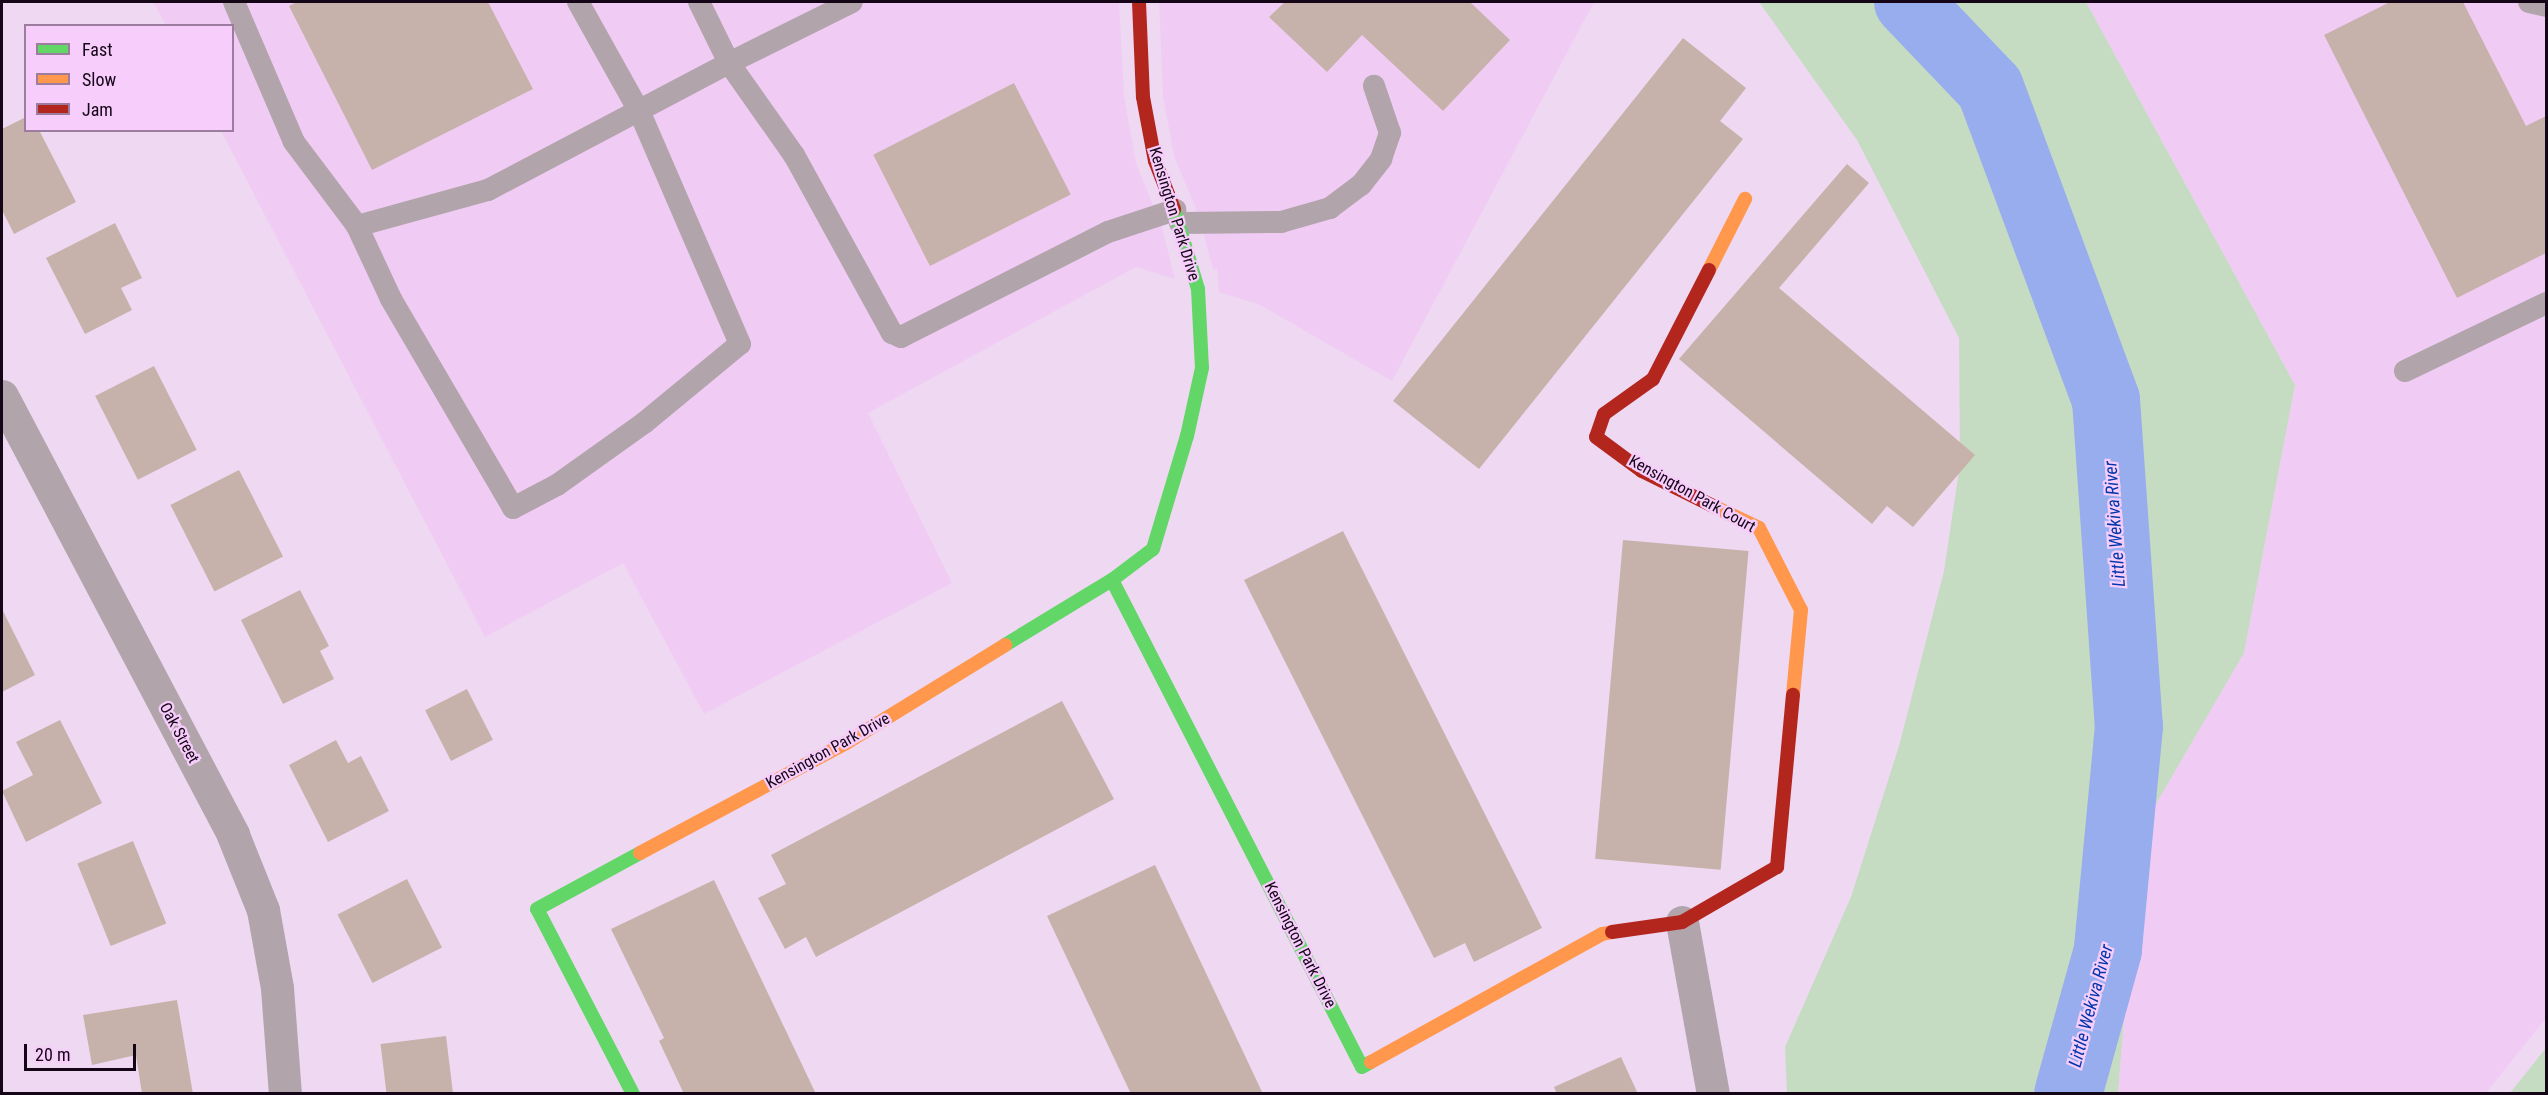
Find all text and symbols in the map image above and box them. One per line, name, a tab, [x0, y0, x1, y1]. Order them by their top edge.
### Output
legend	[24, 24, 234, 132]
text: Fast	[82, 39, 113, 60]
text: Slow	[82, 69, 116, 90]
text: Jam	[82, 99, 113, 120]
street label: Kensington Park Drive	[1145, 145, 1203, 283]
street label: Kensington Park Court	[1625, 451, 1759, 537]
water label: Little Wekiva River	[2100, 460, 2130, 588]
street label: Oak Street	[155, 700, 203, 766]
street label: Kensington Park Drive	[763, 709, 893, 793]
street label: Kensington Park Drive	[1260, 879, 1340, 1011]
water label: Little Wekiva River	[2064, 942, 2118, 1070]
scale bar	[27, 1032, 140, 1070]
text: 20 m	[35, 1044, 70, 1065]

